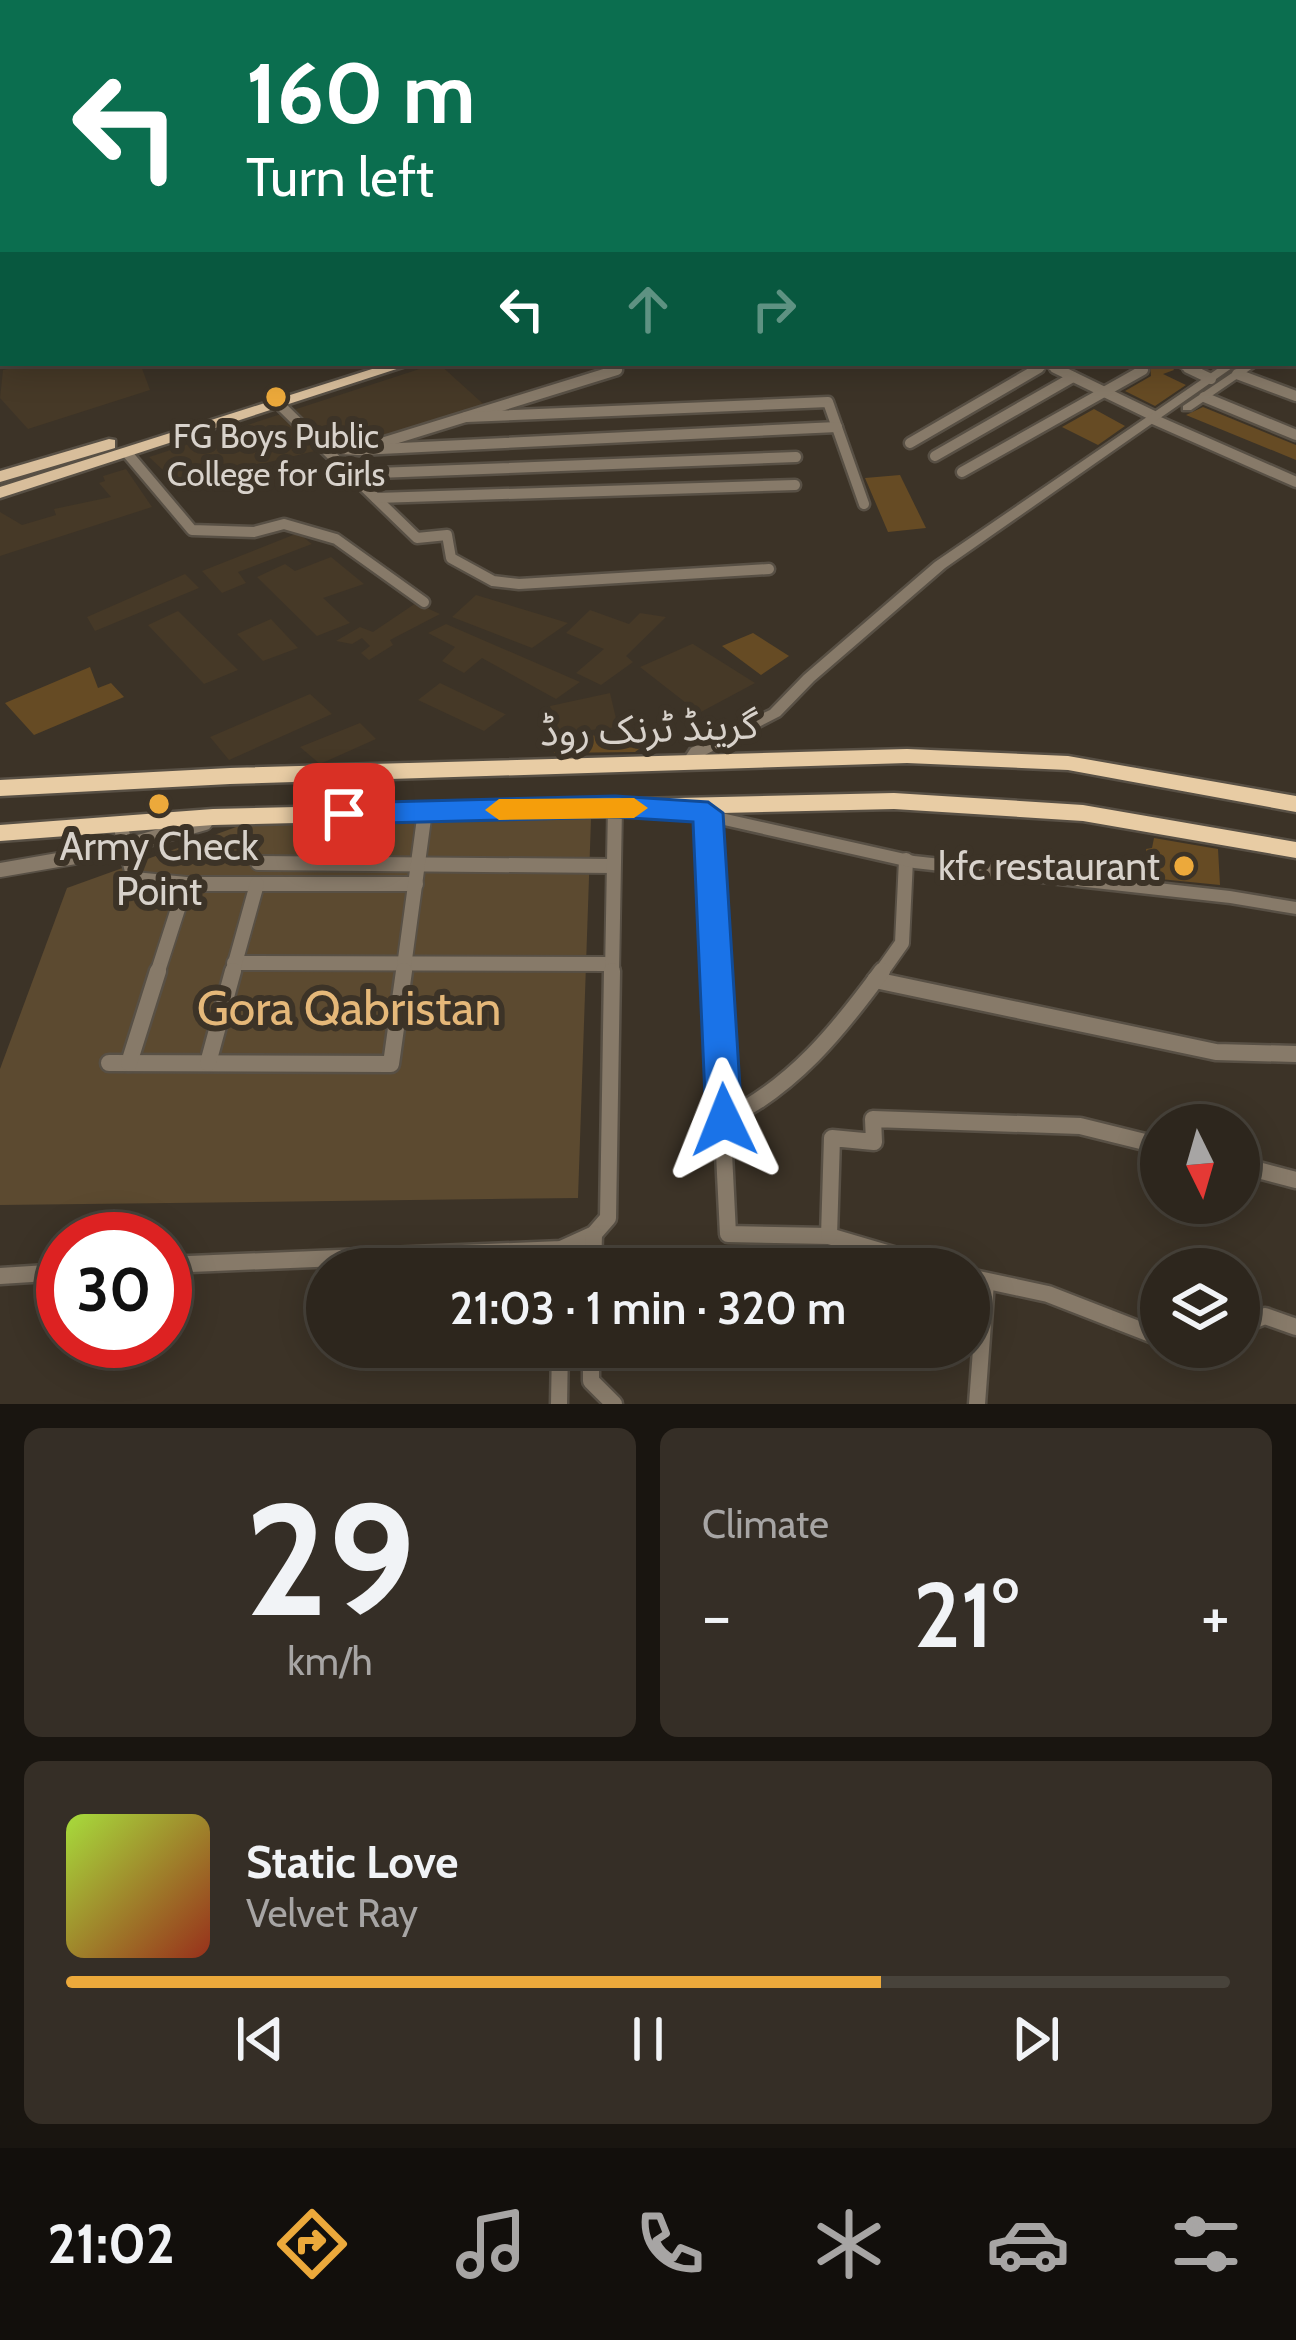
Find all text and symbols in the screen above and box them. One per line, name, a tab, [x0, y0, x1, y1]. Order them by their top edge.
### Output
text: 160 m	[246, 42, 475, 144]
icon: left	[48, 48, 204, 204]
text: Turn left	[246, 144, 434, 210]
icon: left	[489, 276, 555, 342]
icon: ahead	[615, 276, 681, 342]
icon: right	[741, 276, 807, 342]
marker: FG Boys Public College for Girls	[263, 384, 289, 410]
place label: FG Boys Public College for Girls	[167, 416, 385, 494]
street label: گرینڈ ٹرنک روڈ	[539, 700, 760, 756]
pin	[293, 763, 395, 865]
icon: arrive	[311, 781, 377, 847]
marker: Army Check Point	[146, 791, 172, 817]
place label: Army Check Point	[60, 822, 259, 915]
place label: kfc restaurant	[938, 842, 1160, 890]
marker: kfc restaurant	[1171, 853, 1197, 879]
park label: Gora Qabristan	[197, 979, 501, 1037]
position arrow	[661, 1057, 787, 1183]
north arrow	[1140, 1104, 1260, 1224]
map controls	[1140, 1104, 1260, 1368]
speed limit sign: 30	[36, 1212, 192, 1368]
button: layers	[1140, 1248, 1260, 1368]
text: 21:03 · 1 min · 320 m	[450, 1281, 846, 1335]
text: 29	[245, 1464, 415, 1654]
text: Climate	[702, 1500, 829, 1548]
text: 21°	[913, 1560, 1019, 1670]
text: −	[702, 1575, 731, 1656]
text: +	[1201, 1575, 1230, 1656]
text: km/h	[287, 1637, 373, 1685]
text: Static Love	[246, 1835, 459, 1889]
text: Velvet Ray	[246, 1889, 418, 1937]
icon: previous	[227, 2006, 293, 2072]
icon: pause	[615, 2006, 681, 2072]
icon: next	[1003, 2006, 1069, 2072]
icon: directions	[270, 2202, 354, 2286]
icon: music	[449, 2202, 533, 2286]
icon: phone	[628, 2202, 712, 2286]
icon: climate	[807, 2202, 891, 2286]
icon: car	[986, 2202, 1070, 2286]
icon: filters	[1164, 2202, 1248, 2286]
text: 21:02	[47, 2211, 175, 2277]

